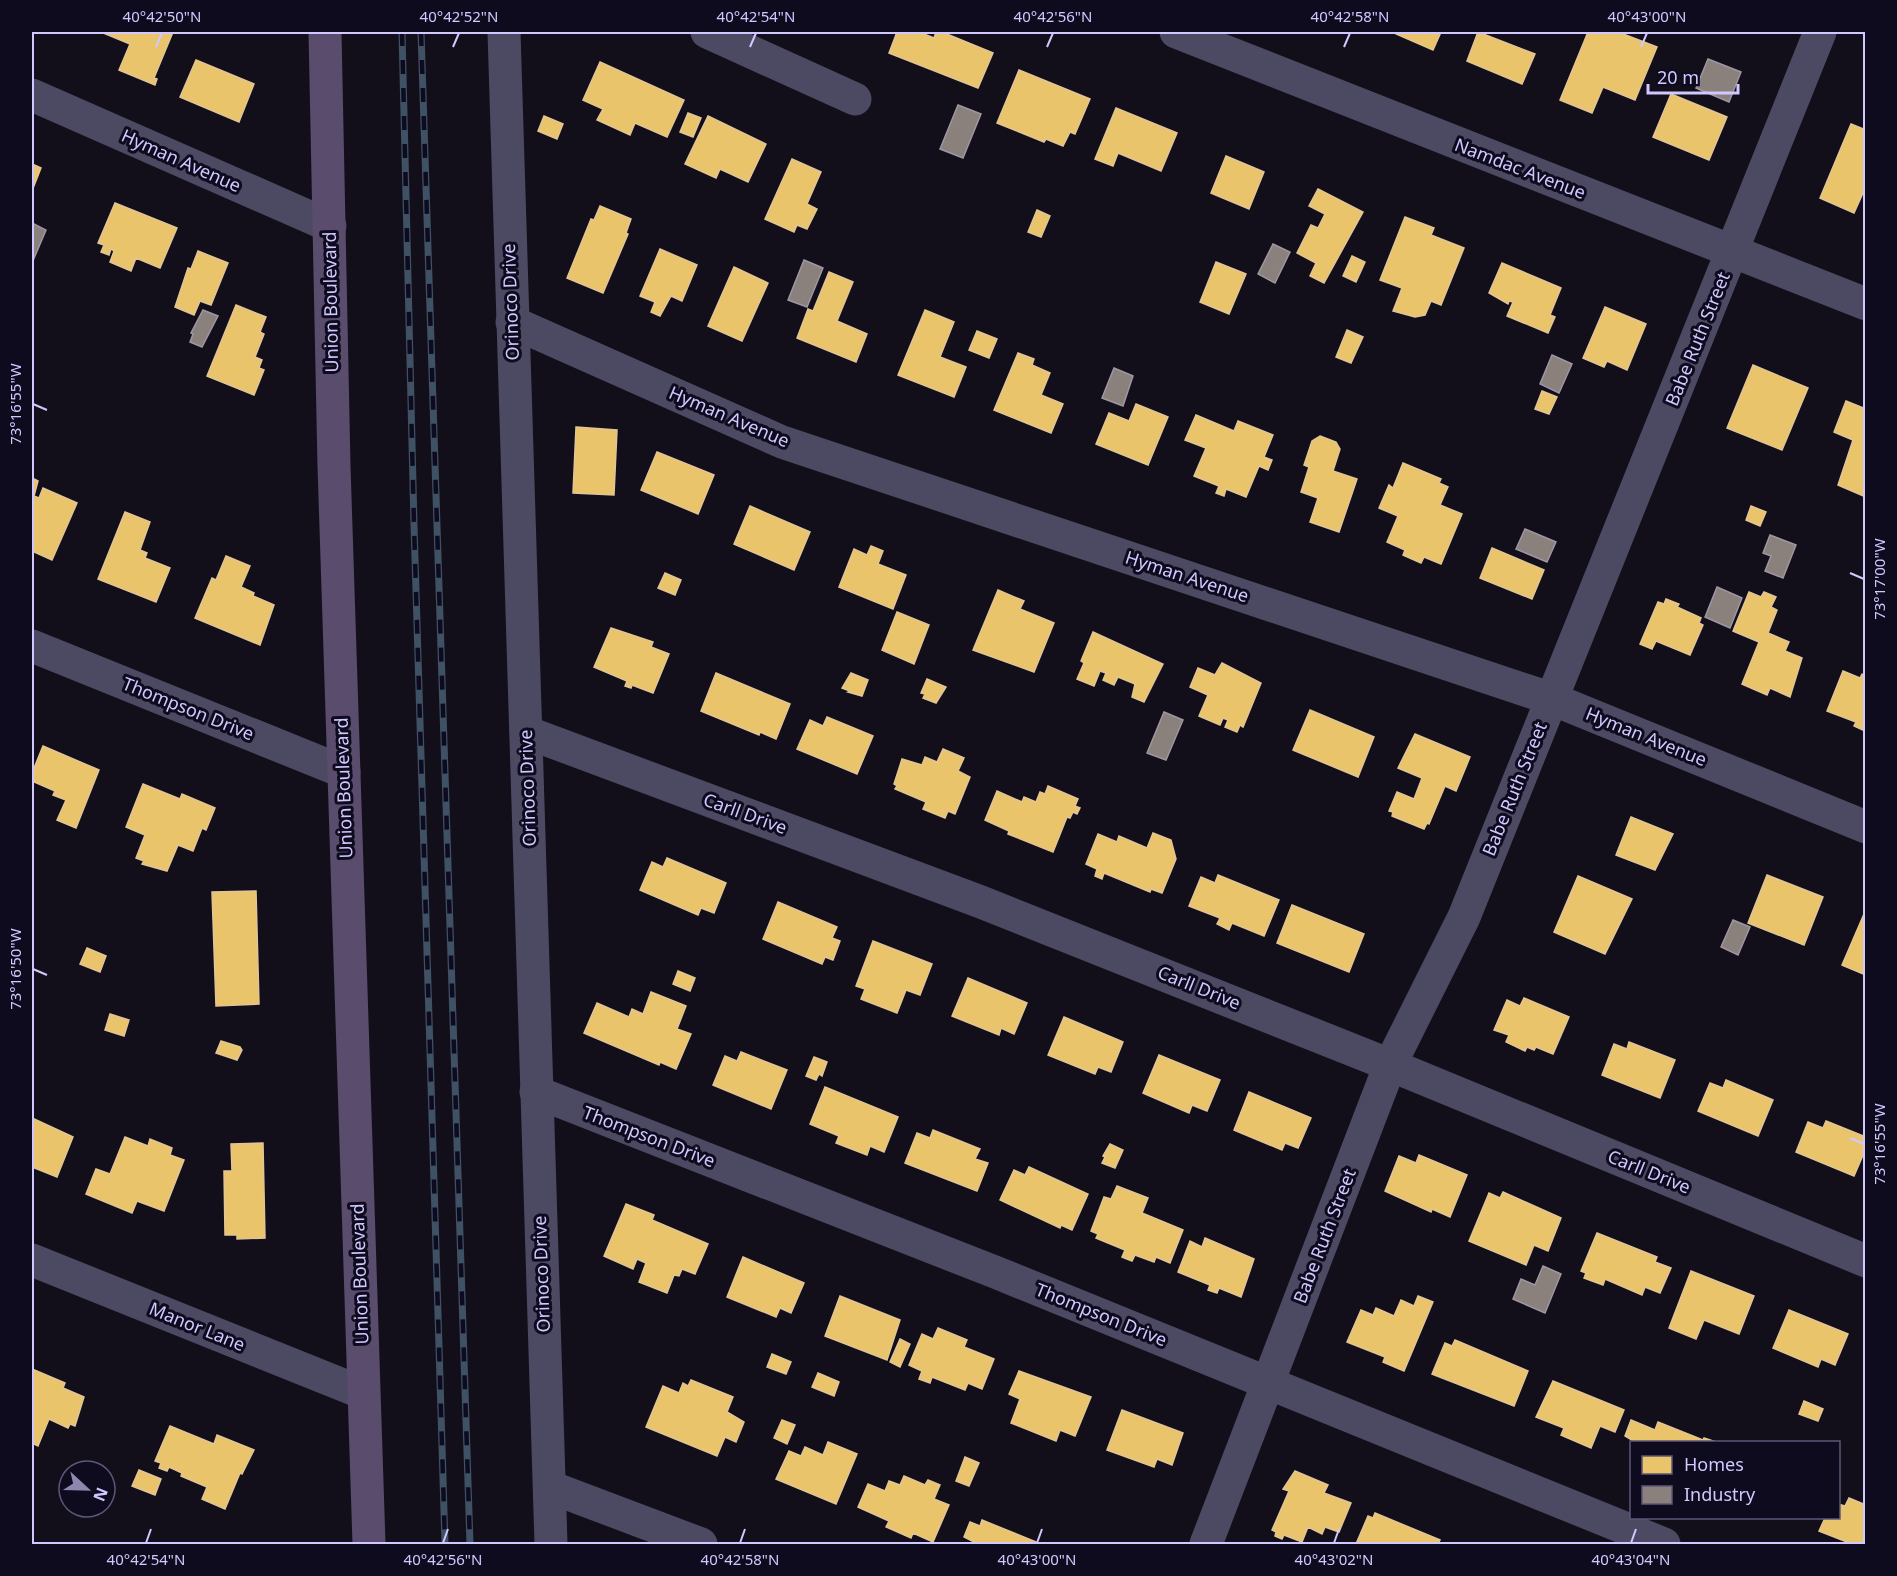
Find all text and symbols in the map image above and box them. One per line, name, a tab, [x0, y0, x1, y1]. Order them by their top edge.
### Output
text: 40°42'50"N	[123, 6, 201, 26]
text: 40°42'52"N	[420, 6, 498, 26]
text: 40°42'54"N	[717, 6, 795, 26]
text: 40°42'56"N	[1014, 6, 1092, 26]
text: 40°42'58"N	[1311, 6, 1389, 26]
text: 40°43'00"N	[1608, 6, 1686, 26]
scale bar	[1648, 57, 1738, 95]
text: 20 m	[1657, 65, 1699, 89]
street label: Hyman Avenue	[118, 123, 245, 197]
street label: Namdac Avenue	[1452, 132, 1589, 204]
street label: Union Boulevard	[317, 231, 343, 373]
street label: Orinoco Drive	[496, 243, 524, 361]
street label: Babe Ruth Street	[1659, 268, 1735, 409]
text: 73°16'55"W	[5, 363, 25, 445]
street label: Hyman Avenue	[666, 380, 793, 452]
text: 73°17'00"W	[1869, 538, 1889, 620]
street label: Hyman Avenue	[1123, 545, 1252, 607]
street label: Thompson Drive	[119, 671, 258, 745]
street label: Hyman Avenue	[1582, 701, 1710, 771]
street label: Union Boulevard	[329, 717, 357, 859]
street label: Babe Ruth Street	[1476, 718, 1552, 859]
street label: Orinoco Drive	[513, 729, 541, 847]
street label: Carll Drive	[700, 787, 791, 839]
text: 73°16'50"W	[5, 928, 25, 1010]
street label: Carll Drive	[1154, 960, 1244, 1015]
street label: Thompson Drive	[580, 1100, 719, 1172]
text: 73°16'55"W	[1869, 1103, 1889, 1185]
street label: Carll Drive	[1604, 1144, 1694, 1199]
street label: Babe Ruth Street	[1287, 1164, 1361, 1306]
street label: Union Boulevard	[345, 1203, 373, 1345]
street label: Orinoco Drive	[527, 1215, 555, 1333]
street label: Thompson Drive	[1032, 1277, 1171, 1351]
street label: Manor Lane	[146, 1296, 249, 1356]
legend	[1630, 1441, 1840, 1519]
text: Homes	[1684, 1452, 1744, 1476]
north arrow	[57, 1459, 117, 1519]
text: Industry	[1684, 1482, 1756, 1506]
text: N	[88, 1484, 114, 1505]
text: 40°42'54"N	[107, 1549, 185, 1569]
text: 40°42'56"N	[404, 1549, 482, 1569]
text: 40°42'58"N	[701, 1549, 779, 1569]
text: 40°43'00"N	[998, 1549, 1076, 1569]
text: 40°43'02"N	[1295, 1549, 1373, 1569]
text: 40°43'04"N	[1592, 1549, 1670, 1569]

